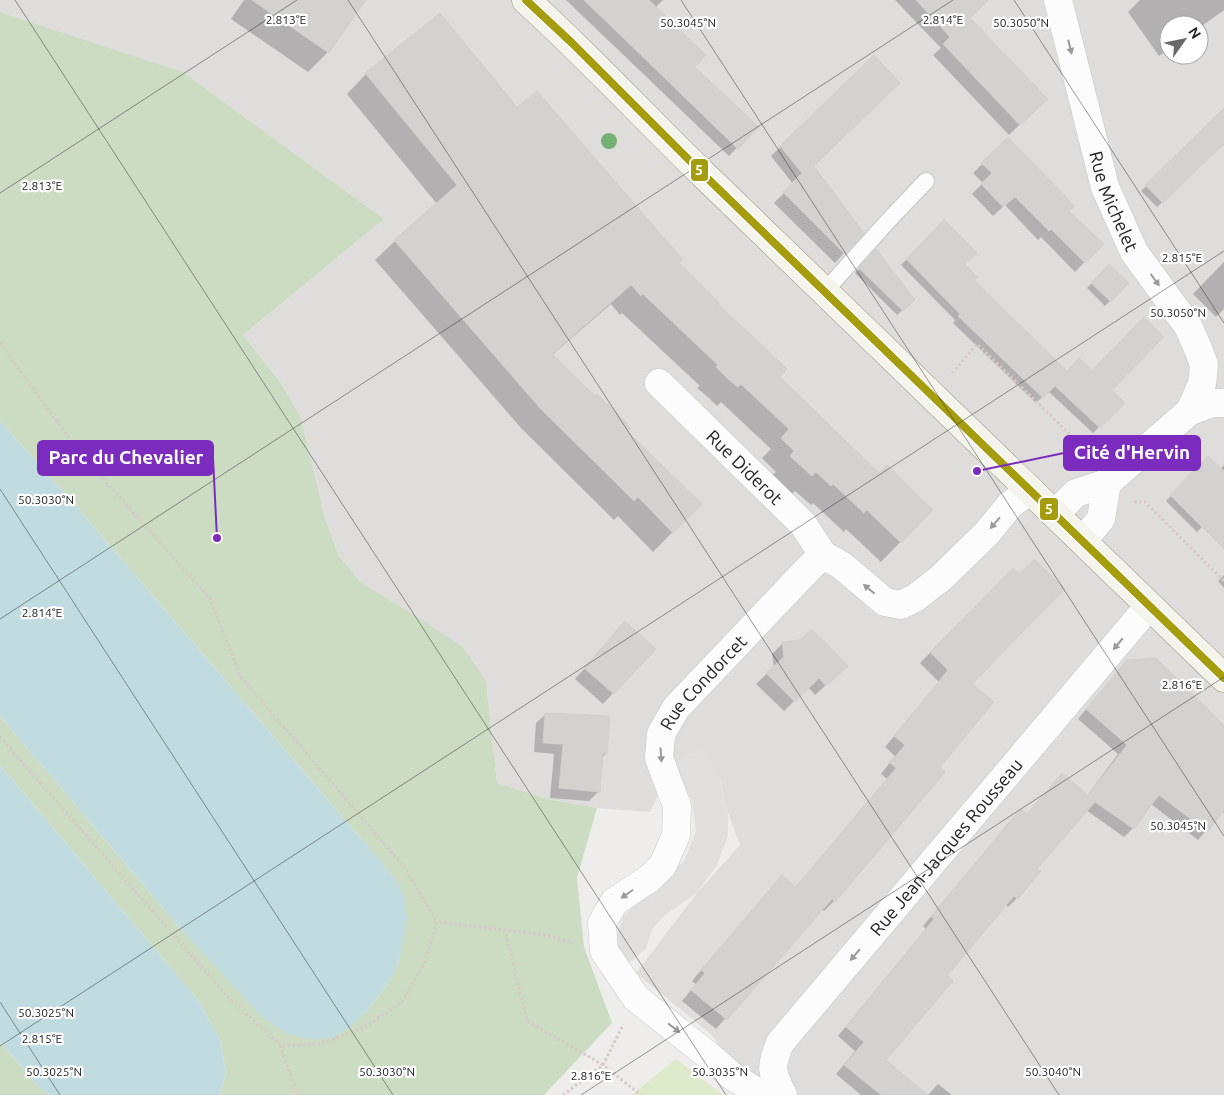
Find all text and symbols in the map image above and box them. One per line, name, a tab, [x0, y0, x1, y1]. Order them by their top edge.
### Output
text: 2.813°E	[266, 13, 307, 26]
text: 2.814°E	[923, 13, 964, 26]
north arrow	[1159, 15, 1209, 65]
text: 50.3045°N	[660, 16, 716, 29]
text: 50.3050°N	[993, 16, 1049, 29]
text: N	[1185, 24, 1204, 42]
one-way arrow	[1066, 40, 1074, 55]
street label: Rue Michelet	[1086, 149, 1142, 254]
line badge: 5	[690, 158, 709, 182]
text: 5	[695, 162, 703, 178]
text: 2.813°E	[22, 179, 63, 192]
text: 2.815°E	[1162, 251, 1203, 264]
one-way arrow	[1149, 273, 1160, 286]
text: 50.3050°N	[1150, 306, 1206, 319]
street label: Rue Diderot	[703, 426, 787, 508]
callout: Cité d'Hervin	[1064, 436, 1200, 470]
callout: Parc du Chevalier	[38, 441, 213, 475]
text: Cité d'Hervin	[1074, 441, 1190, 463]
text: Parc du Chevalier	[49, 446, 204, 468]
text: 50.3030°N	[18, 493, 74, 506]
line badge: 5	[1039, 497, 1059, 521]
text: 5	[1045, 501, 1053, 517]
one-way arrow	[989, 516, 1000, 529]
one-way arrow	[863, 583, 876, 594]
text: 2.814°E	[22, 606, 63, 619]
street label: Rue Condorcet	[656, 631, 750, 733]
one-way arrow	[1113, 638, 1124, 650]
text: 2.816°E	[1162, 678, 1203, 691]
one-way arrow	[657, 748, 665, 764]
street label: Rue Jean-Jacques Rousseau	[866, 754, 1026, 939]
text: 50.3045°N	[1150, 819, 1206, 832]
one-way arrow	[620, 889, 633, 899]
one-way arrow	[849, 948, 860, 961]
text: 50.3025°N	[18, 1006, 74, 1019]
one-way arrow	[667, 1023, 680, 1034]
text: 2.815°E	[22, 1032, 63, 1045]
text: 50.3025°N	[26, 1065, 82, 1078]
text: 50.3030°N	[359, 1065, 415, 1078]
text: 50.3035°N	[692, 1065, 748, 1078]
text: 50.3040°N	[1025, 1065, 1081, 1078]
text: 2.816°E	[571, 1069, 612, 1082]

